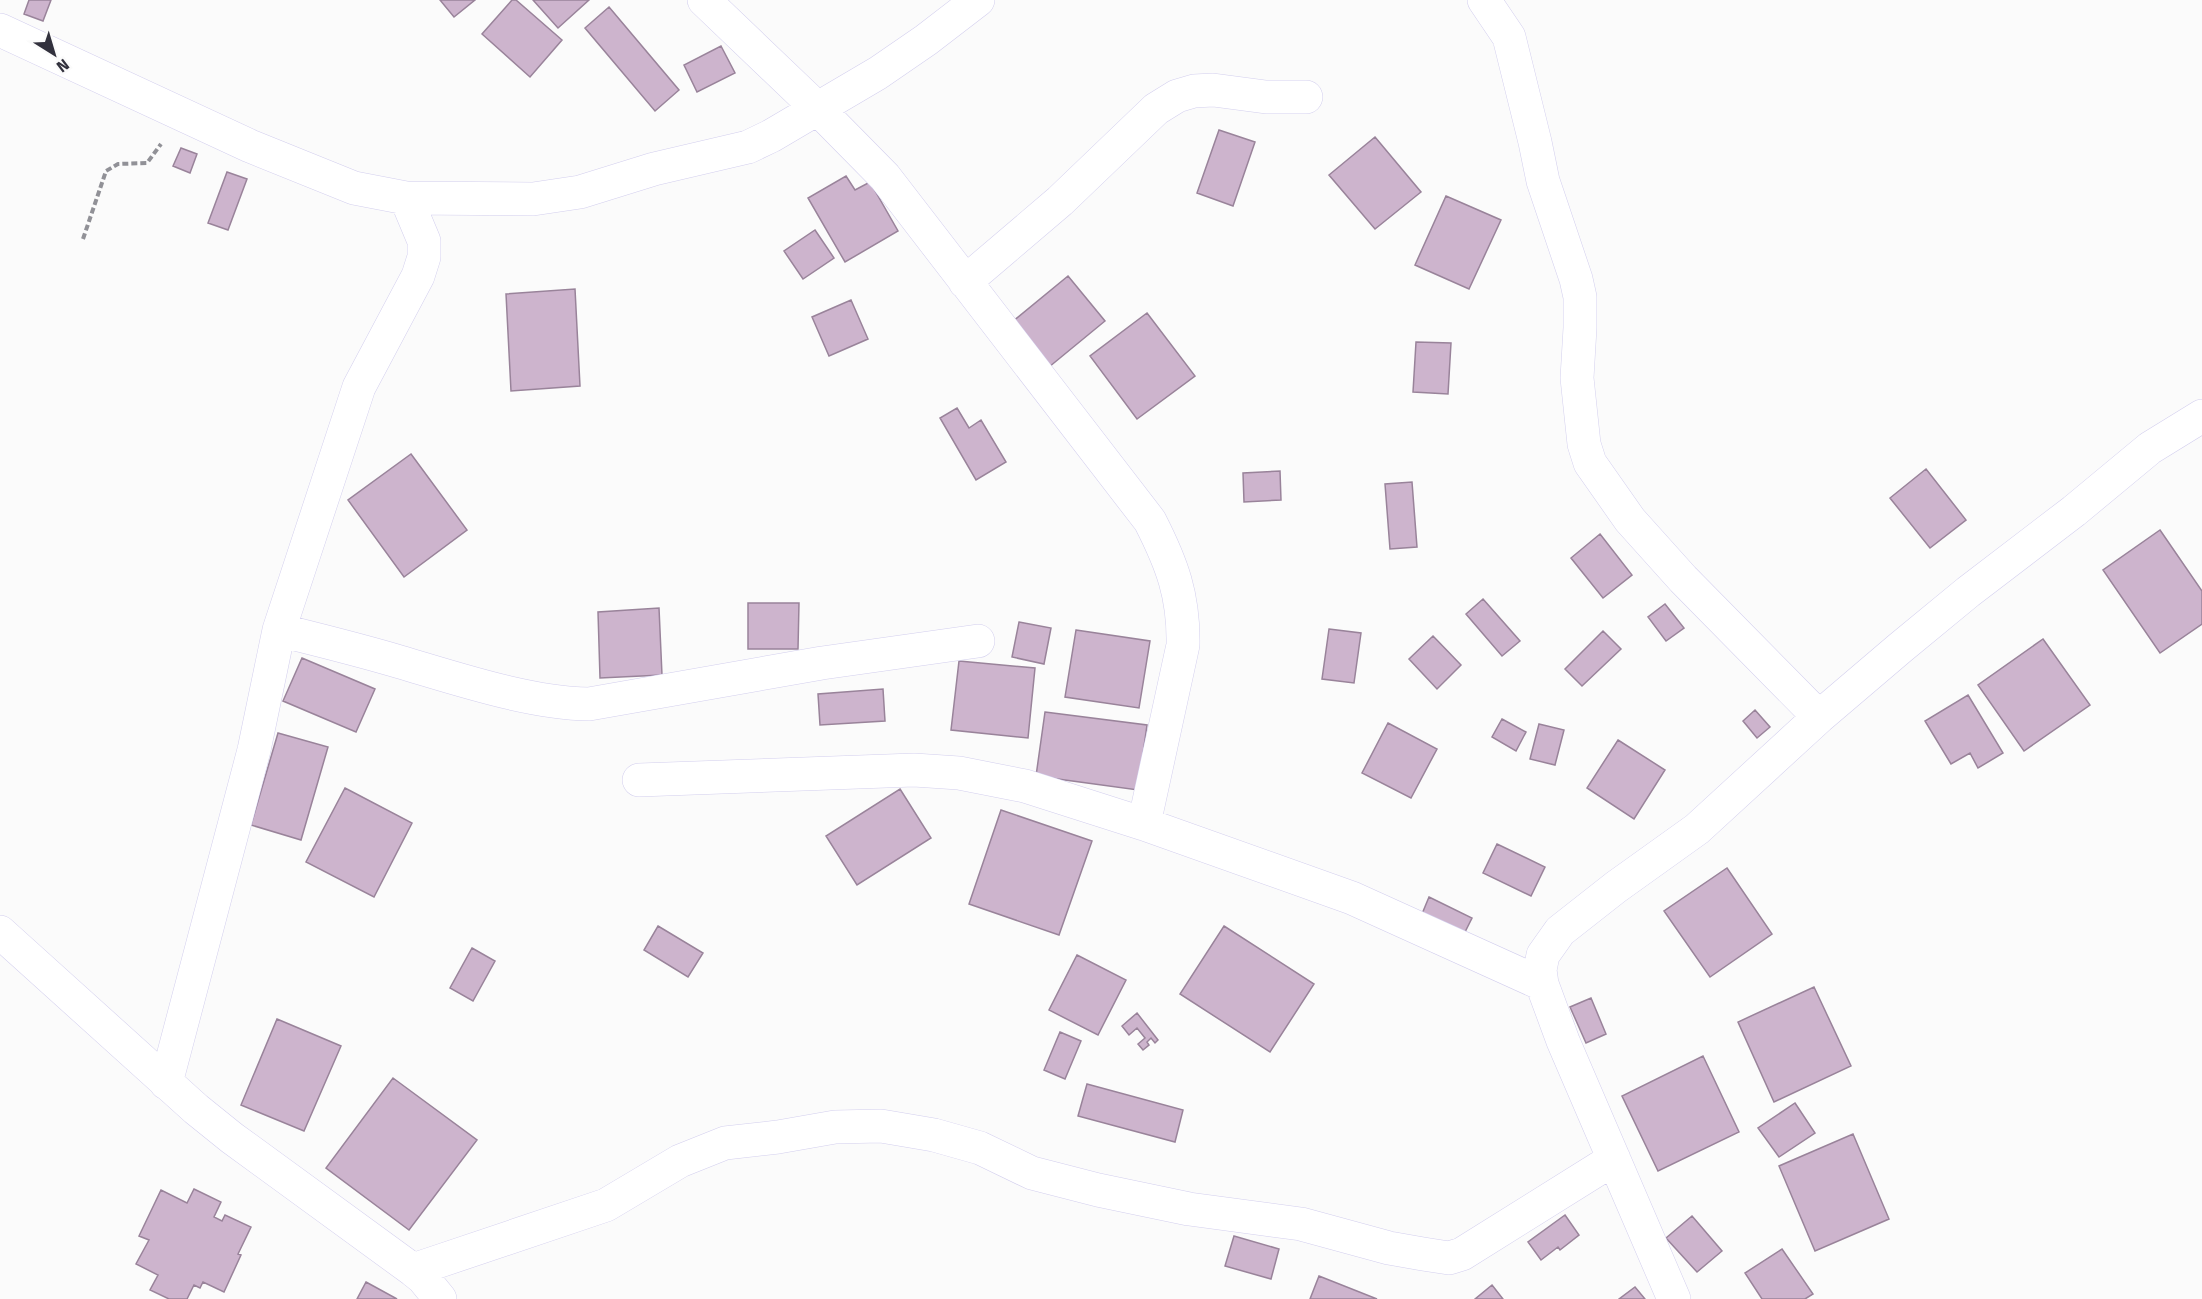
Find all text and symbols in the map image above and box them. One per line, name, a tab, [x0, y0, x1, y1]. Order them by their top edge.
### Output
north arrow	[24, 24, 84, 84]
text: N	[53, 55, 73, 76]

